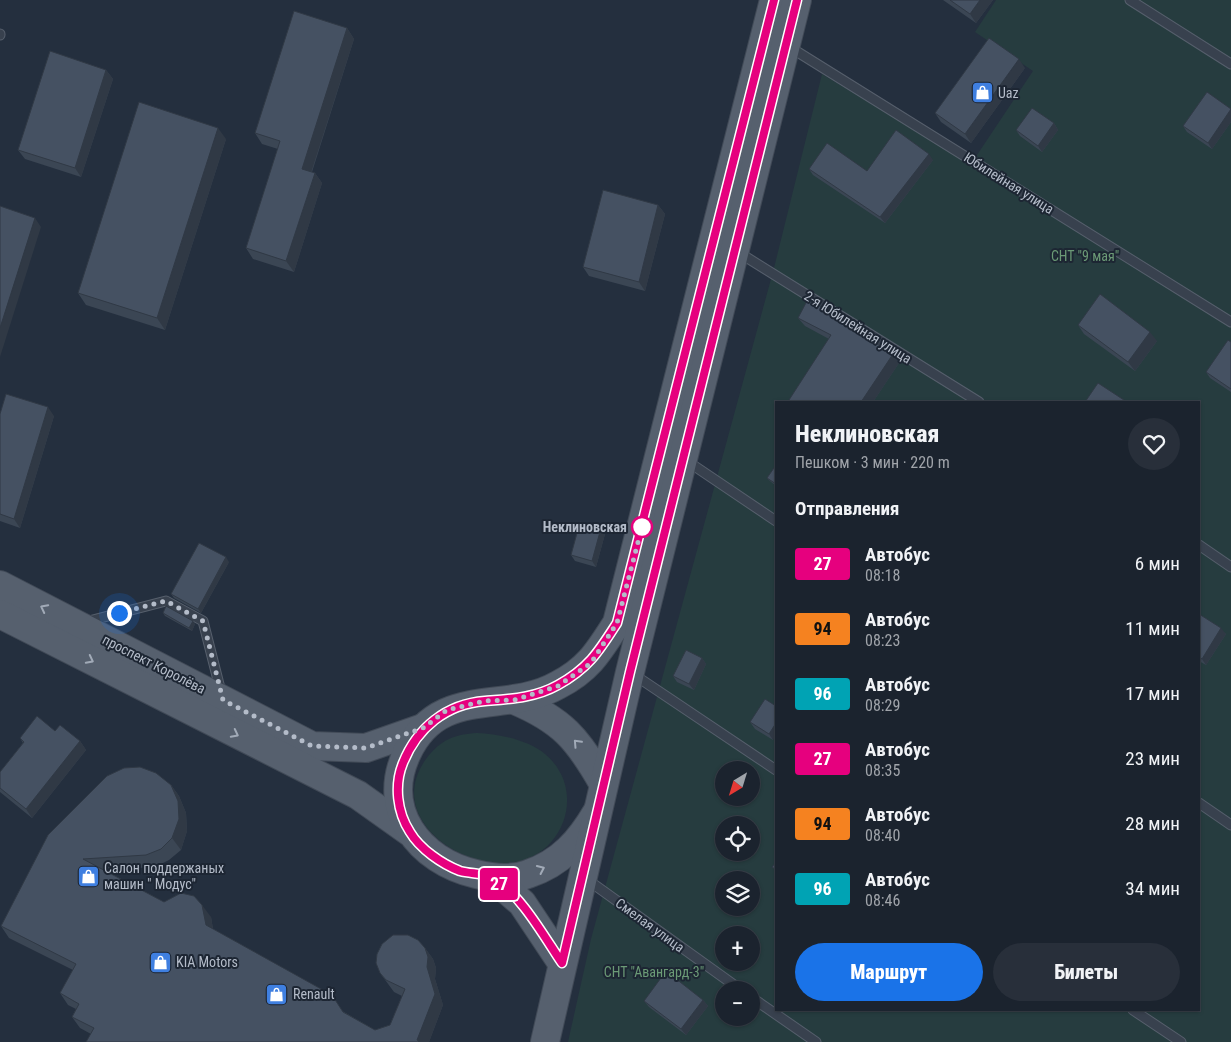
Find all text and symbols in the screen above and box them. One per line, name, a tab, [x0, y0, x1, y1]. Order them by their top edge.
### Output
shop icon: Uaz	[970, 81, 994, 105]
place label: Uaz	[998, 85, 1019, 101]
street label: Юбилейная улица	[961, 149, 1057, 217]
park label: СНТ "9 мая"	[1051, 248, 1119, 264]
street label: 2-я Юбилейная улица	[801, 288, 915, 366]
button: heart	[1128, 418, 1180, 470]
text: Неклиновская	[795, 420, 939, 448]
text: Пешком · 3 мин · 220 m	[795, 453, 950, 472]
text: Отправления	[795, 497, 899, 520]
marker: Неклиновская	[631, 516, 653, 538]
place label: Неклиновская	[543, 519, 627, 535]
text: Автобус	[865, 543, 930, 566]
text: 6 мин	[1135, 552, 1180, 575]
text: 27	[813, 553, 832, 574]
text: 08:18	[865, 566, 900, 585]
your location	[107, 601, 132, 626]
one-way arrow	[41, 604, 50, 614]
text: Автобус	[865, 608, 930, 631]
text: 11 мин	[1125, 617, 1180, 640]
text: 94	[813, 618, 832, 639]
street label: проспект Королёва	[100, 631, 208, 697]
text: 08:23	[865, 631, 900, 650]
one-way arrow	[85, 654, 94, 664]
text: Автобус	[865, 673, 930, 696]
text: 17 мин	[1125, 682, 1180, 705]
text: 96	[813, 683, 832, 704]
text: 08:29	[865, 696, 900, 715]
one-way arrow	[230, 728, 239, 738]
text: Автобус	[865, 738, 930, 761]
one-way arrow	[574, 739, 583, 748]
text: 23 мин	[1125, 747, 1180, 770]
text: 27	[813, 748, 832, 769]
north arrow	[715, 761, 760, 806]
map controls	[715, 761, 760, 1026]
text: 08:35	[865, 761, 900, 780]
text: Автобус	[865, 803, 930, 826]
text: 28 мин	[1125, 812, 1180, 835]
text: 94	[813, 813, 832, 834]
button: locate	[715, 816, 760, 861]
text: 08:40	[865, 826, 900, 845]
place label: Салон поддержаных машин " Модус"	[104, 860, 224, 892]
shop icon: Салон поддержаных машин " Модус"	[76, 864, 100, 888]
one-way arrow	[536, 864, 545, 875]
line badge: 27	[476, 868, 522, 900]
text: Автобус	[865, 868, 930, 891]
button: layers	[715, 871, 760, 916]
text: 27	[490, 873, 508, 894]
text: 34 мин	[1125, 877, 1180, 900]
text: 96	[813, 878, 832, 899]
text: 08:46	[865, 891, 900, 910]
street label: Смелая улица	[612, 895, 688, 955]
button: +	[715, 926, 760, 971]
button: Маршрут	[795, 943, 983, 1001]
button: Билеты	[993, 943, 1180, 1001]
shop icon: KIA Motors	[148, 950, 172, 974]
place label: KIA Motors	[176, 954, 238, 970]
park label: СНТ "Авангард-3"	[604, 964, 704, 980]
button: −	[715, 981, 760, 1026]
shop icon: Renault	[265, 982, 289, 1006]
place label: Renault	[293, 986, 335, 1002]

